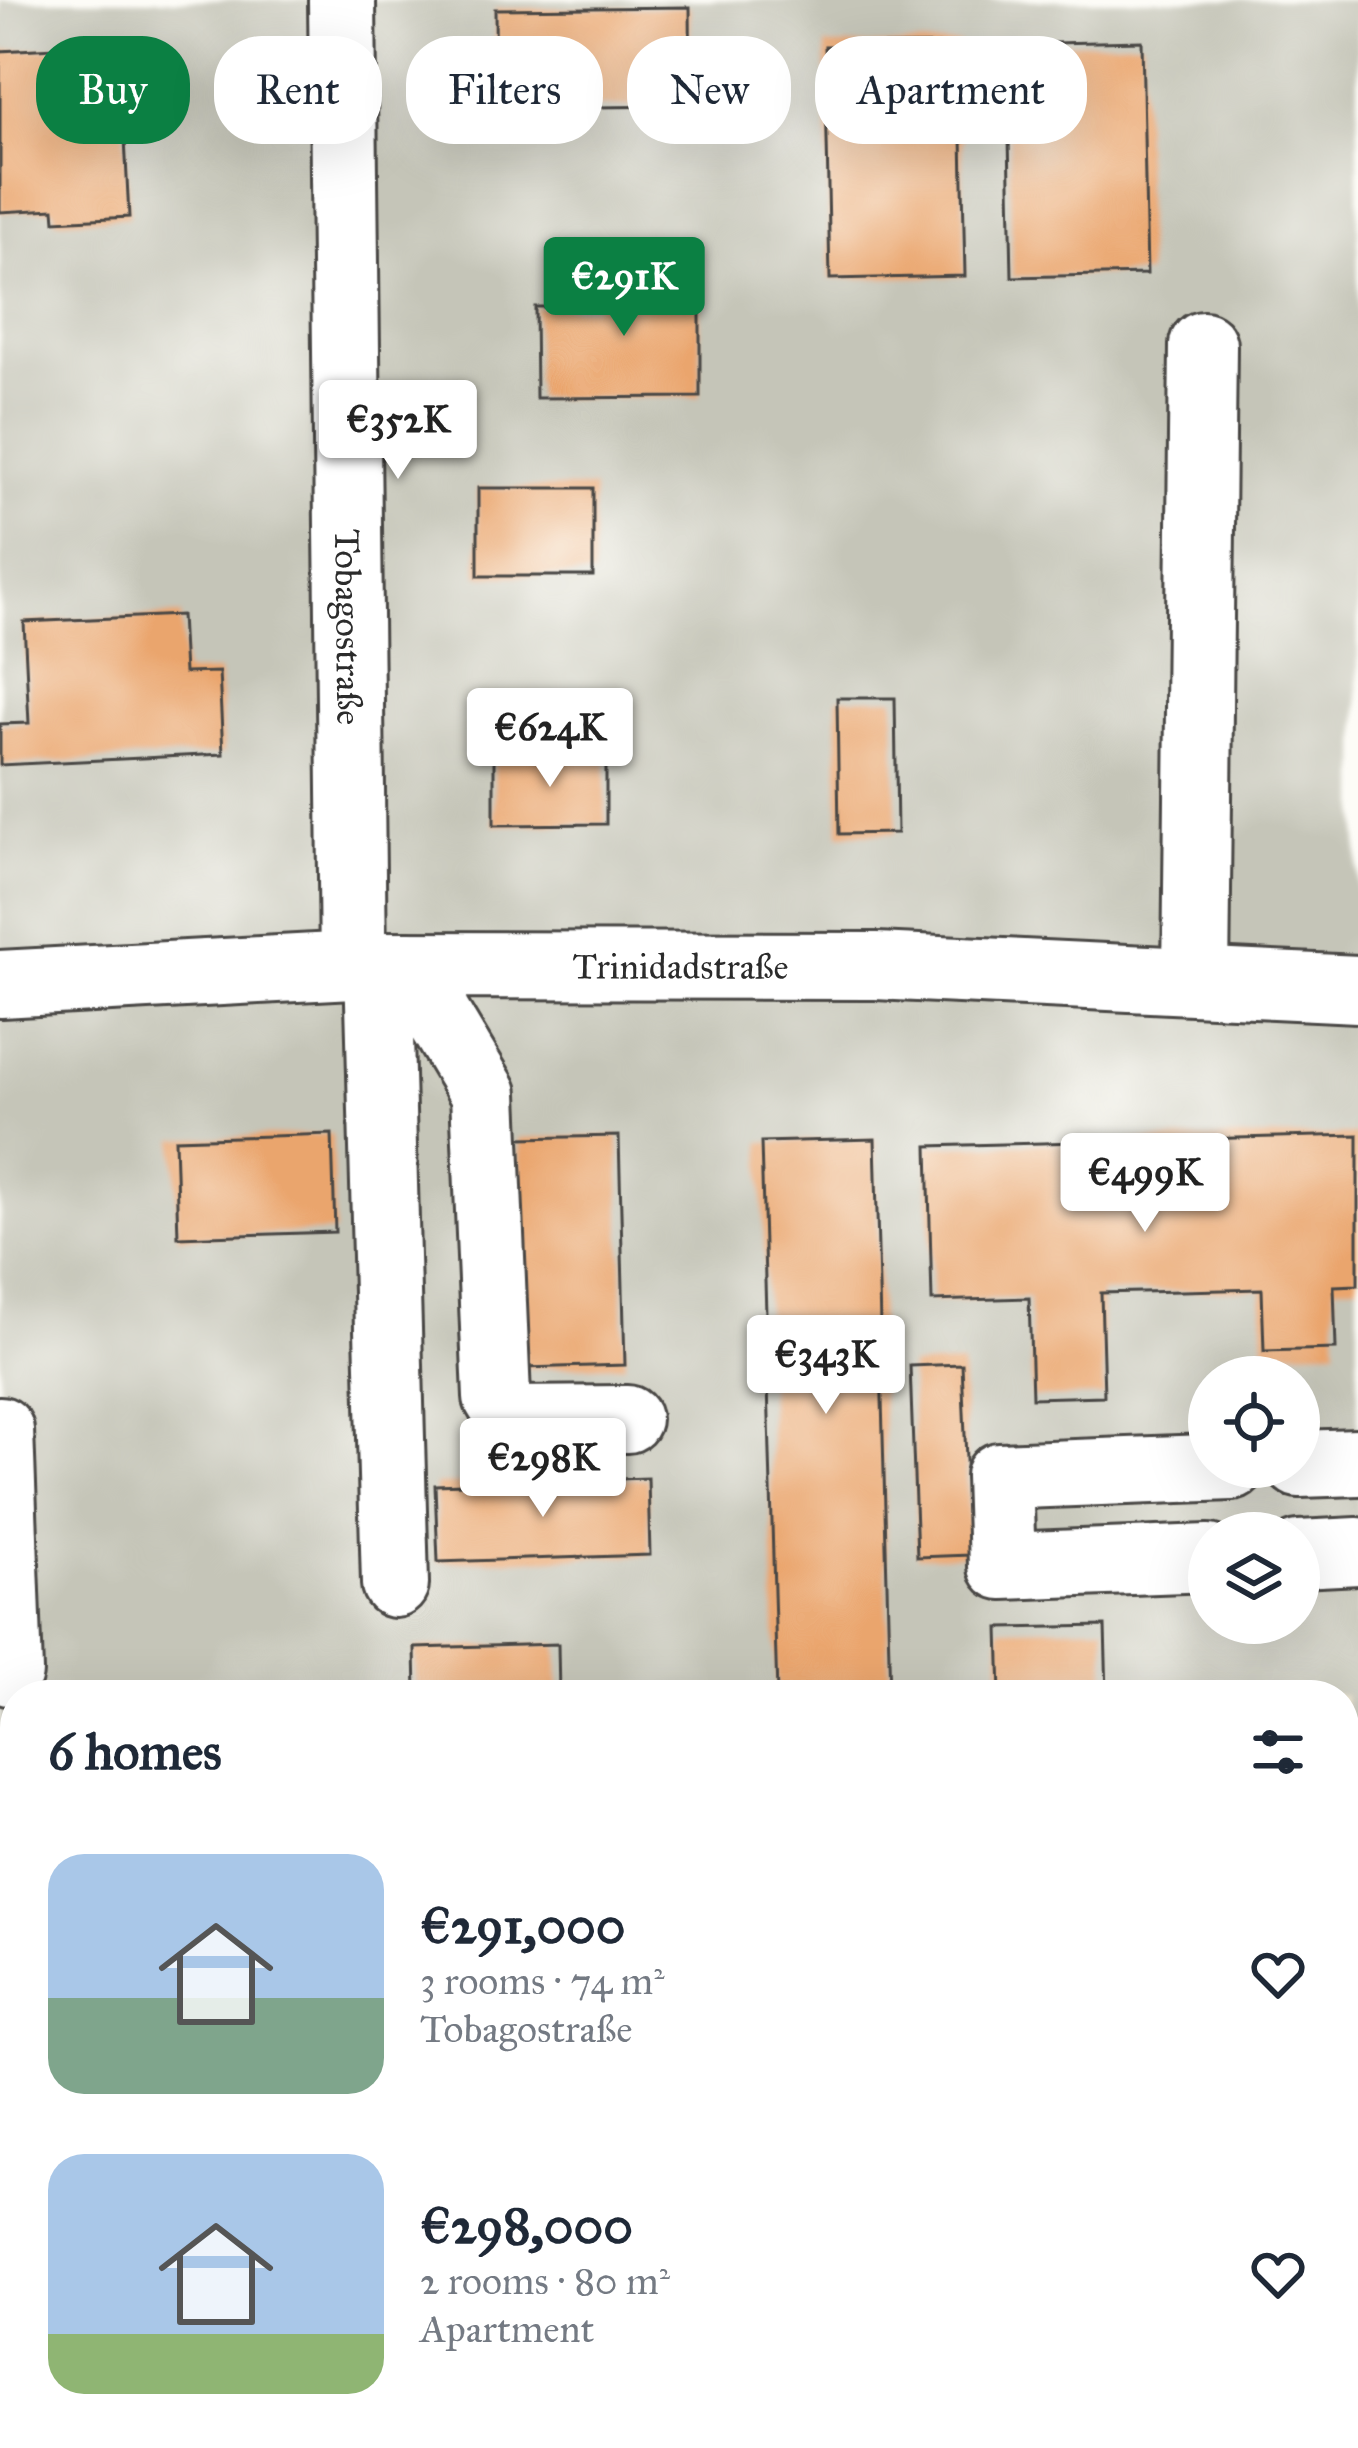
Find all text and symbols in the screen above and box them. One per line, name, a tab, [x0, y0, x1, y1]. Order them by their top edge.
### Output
chip: Buy	[36, 36, 190, 144]
chip: Rent	[214, 36, 382, 144]
chip: Filters	[406, 36, 603, 144]
chip: New	[627, 36, 791, 144]
chip: Apartment	[815, 36, 1087, 144]
pin: €291K	[540, 237, 708, 339]
text: €291K	[571, 252, 677, 300]
pin: €352K	[314, 380, 482, 482]
text: €352K	[346, 395, 450, 443]
street label: Tobagostraße	[325, 529, 371, 725]
pin: €624K	[466, 688, 634, 790]
text: €624K	[494, 703, 606, 751]
street label: Trinidadstraße	[572, 944, 789, 989]
pin: €499K	[1061, 1133, 1229, 1235]
text: €499K	[1088, 1148, 1202, 1196]
pin: €343K	[742, 1315, 910, 1417]
text: €343K	[774, 1330, 878, 1378]
map controls	[1188, 1356, 1320, 1644]
button: locate	[1188, 1356, 1320, 1488]
pin: €298K	[459, 1418, 627, 1520]
text: €298K	[487, 1433, 599, 1481]
button: layers	[1188, 1512, 1320, 1644]
icon: filters	[1245, 1719, 1311, 1785]
text: 6 homes	[48, 1721, 222, 1783]
text: €291,000	[420, 1895, 625, 1957]
icon: home	[144, 1902, 288, 2046]
icon: heart	[1245, 1941, 1311, 2007]
text: 3 rooms · 74 m²	[420, 1957, 665, 2005]
text: Tobagostraße	[420, 2005, 633, 2053]
text: €298,000	[420, 2195, 633, 2257]
icon: home	[144, 2202, 288, 2346]
icon: heart	[1245, 2241, 1311, 2307]
text: 2 rooms · 80 m²	[420, 2257, 670, 2305]
text: Apartment	[420, 2305, 594, 2353]

